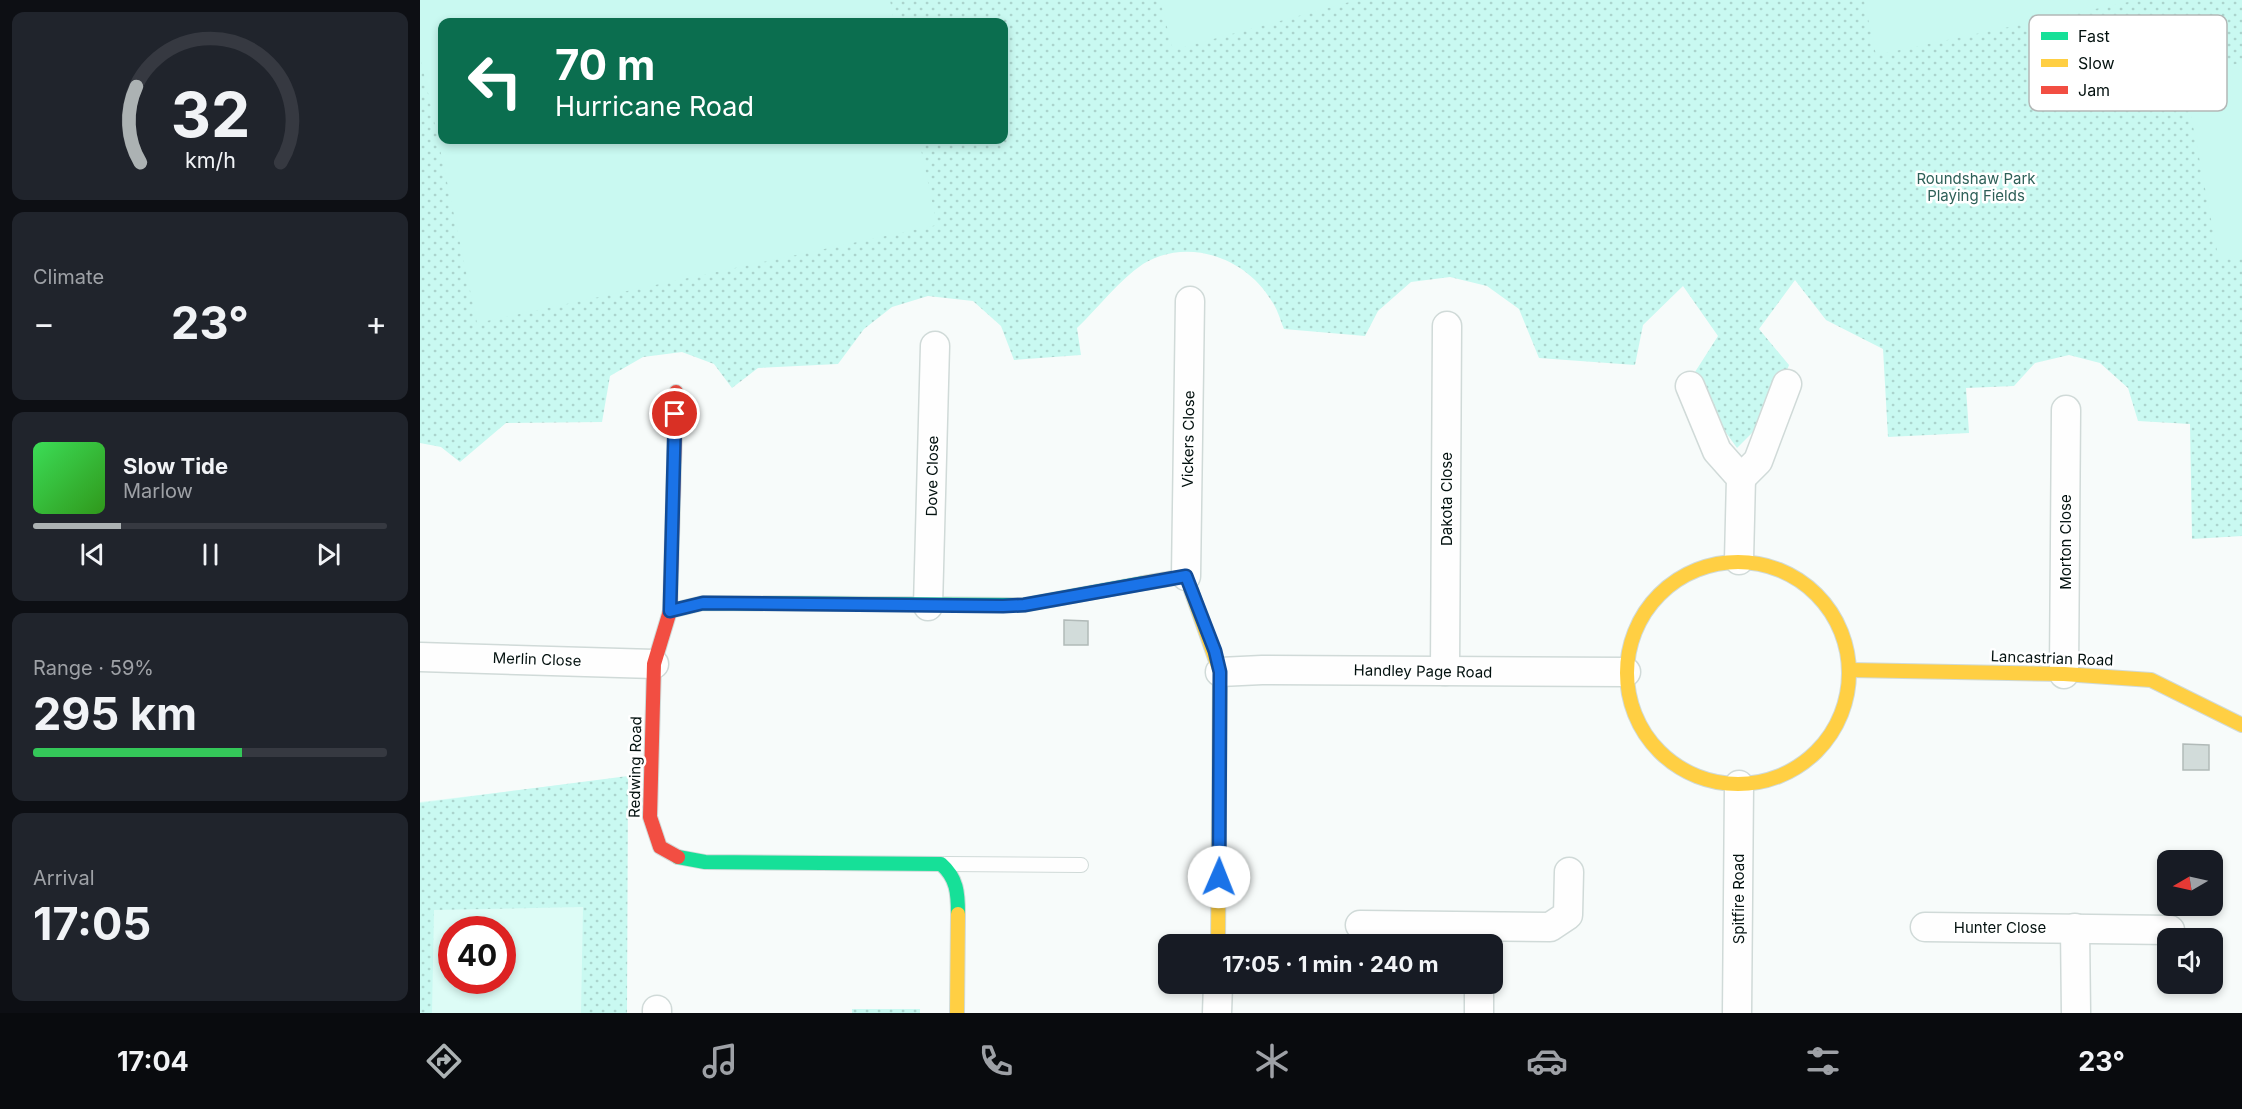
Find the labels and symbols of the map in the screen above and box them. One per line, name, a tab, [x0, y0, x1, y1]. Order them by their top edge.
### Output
legend	[2029, 15, 2227, 111]
text: Fast	[2078, 26, 2110, 46]
text: Slow	[2078, 53, 2115, 73]
text: Jam	[2078, 80, 2110, 100]
park label: Roundshaw Park Playing Fields	[1916, 169, 2036, 205]
pin	[649, 388, 700, 439]
street label: Vickers Close	[1178, 390, 1198, 488]
street label: Dove Close	[922, 435, 942, 517]
street label: Dakota Close	[1437, 452, 1456, 546]
street label: Morton Close	[2056, 494, 2075, 590]
street label: Lancastrian Road	[1990, 646, 2114, 670]
street label: Merlin Close	[492, 648, 582, 670]
street label: Handley Page Road	[1353, 660, 1493, 682]
street label: Redwing Road	[625, 716, 645, 818]
position arrow	[1187, 845, 1251, 909]
north arrow	[2157, 850, 2223, 916]
street label: Spitfire Road	[1729, 854, 1748, 944]
speed limit sign: 40	[438, 916, 516, 994]
street label: Hunter Close	[1954, 918, 2046, 937]

